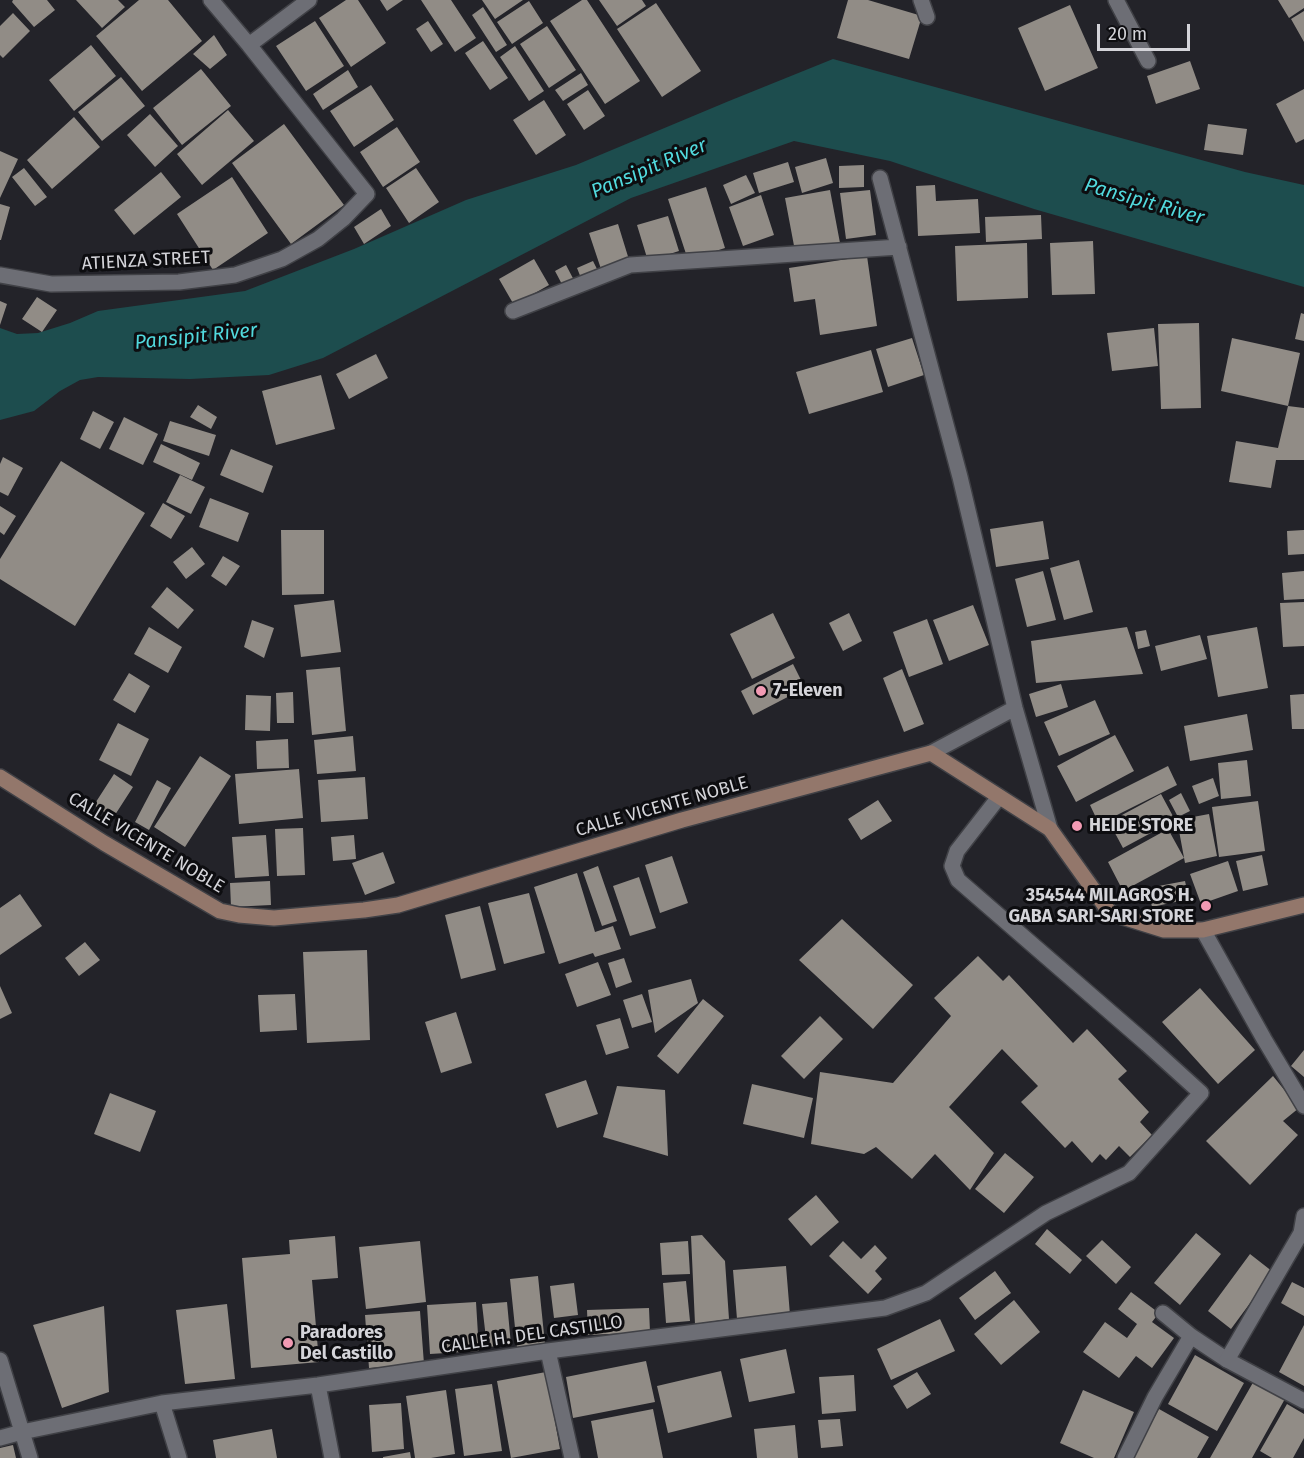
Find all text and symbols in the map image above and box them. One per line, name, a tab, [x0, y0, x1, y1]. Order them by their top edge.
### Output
scale bar	[1100, 12, 1193, 50]
text: 20 m	[1108, 23, 1147, 45]
water label: Pansipit River	[588, 134, 710, 204]
water label: Pansipit River	[1081, 173, 1207, 231]
street label: ATIENZA STREET	[81, 247, 211, 275]
water label: Pansipit River	[133, 319, 259, 355]
place label: 7-Eleven	[773, 680, 843, 702]
marker: 7-Eleven	[754, 684, 768, 698]
street label: CALLE VICENTE NOBLE	[573, 772, 751, 842]
street label: CALLE VICENTE NOBLE	[64, 788, 228, 898]
place label: HEIDE STORE	[1089, 815, 1193, 837]
marker: HEIDE STORE	[1070, 819, 1084, 833]
place label: 354544 MILAGROS H. GABA SARI-SARI STORE	[1009, 885, 1194, 928]
marker: 354544 MILAGROS H. GABA SARI-SARI STORE	[1199, 899, 1213, 913]
street label: CALLE H. DEL CASTILLO	[440, 1312, 624, 1358]
place label: Paradores Del Castillo	[300, 1322, 393, 1364]
marker: Paradores Del Castillo	[281, 1336, 295, 1350]

